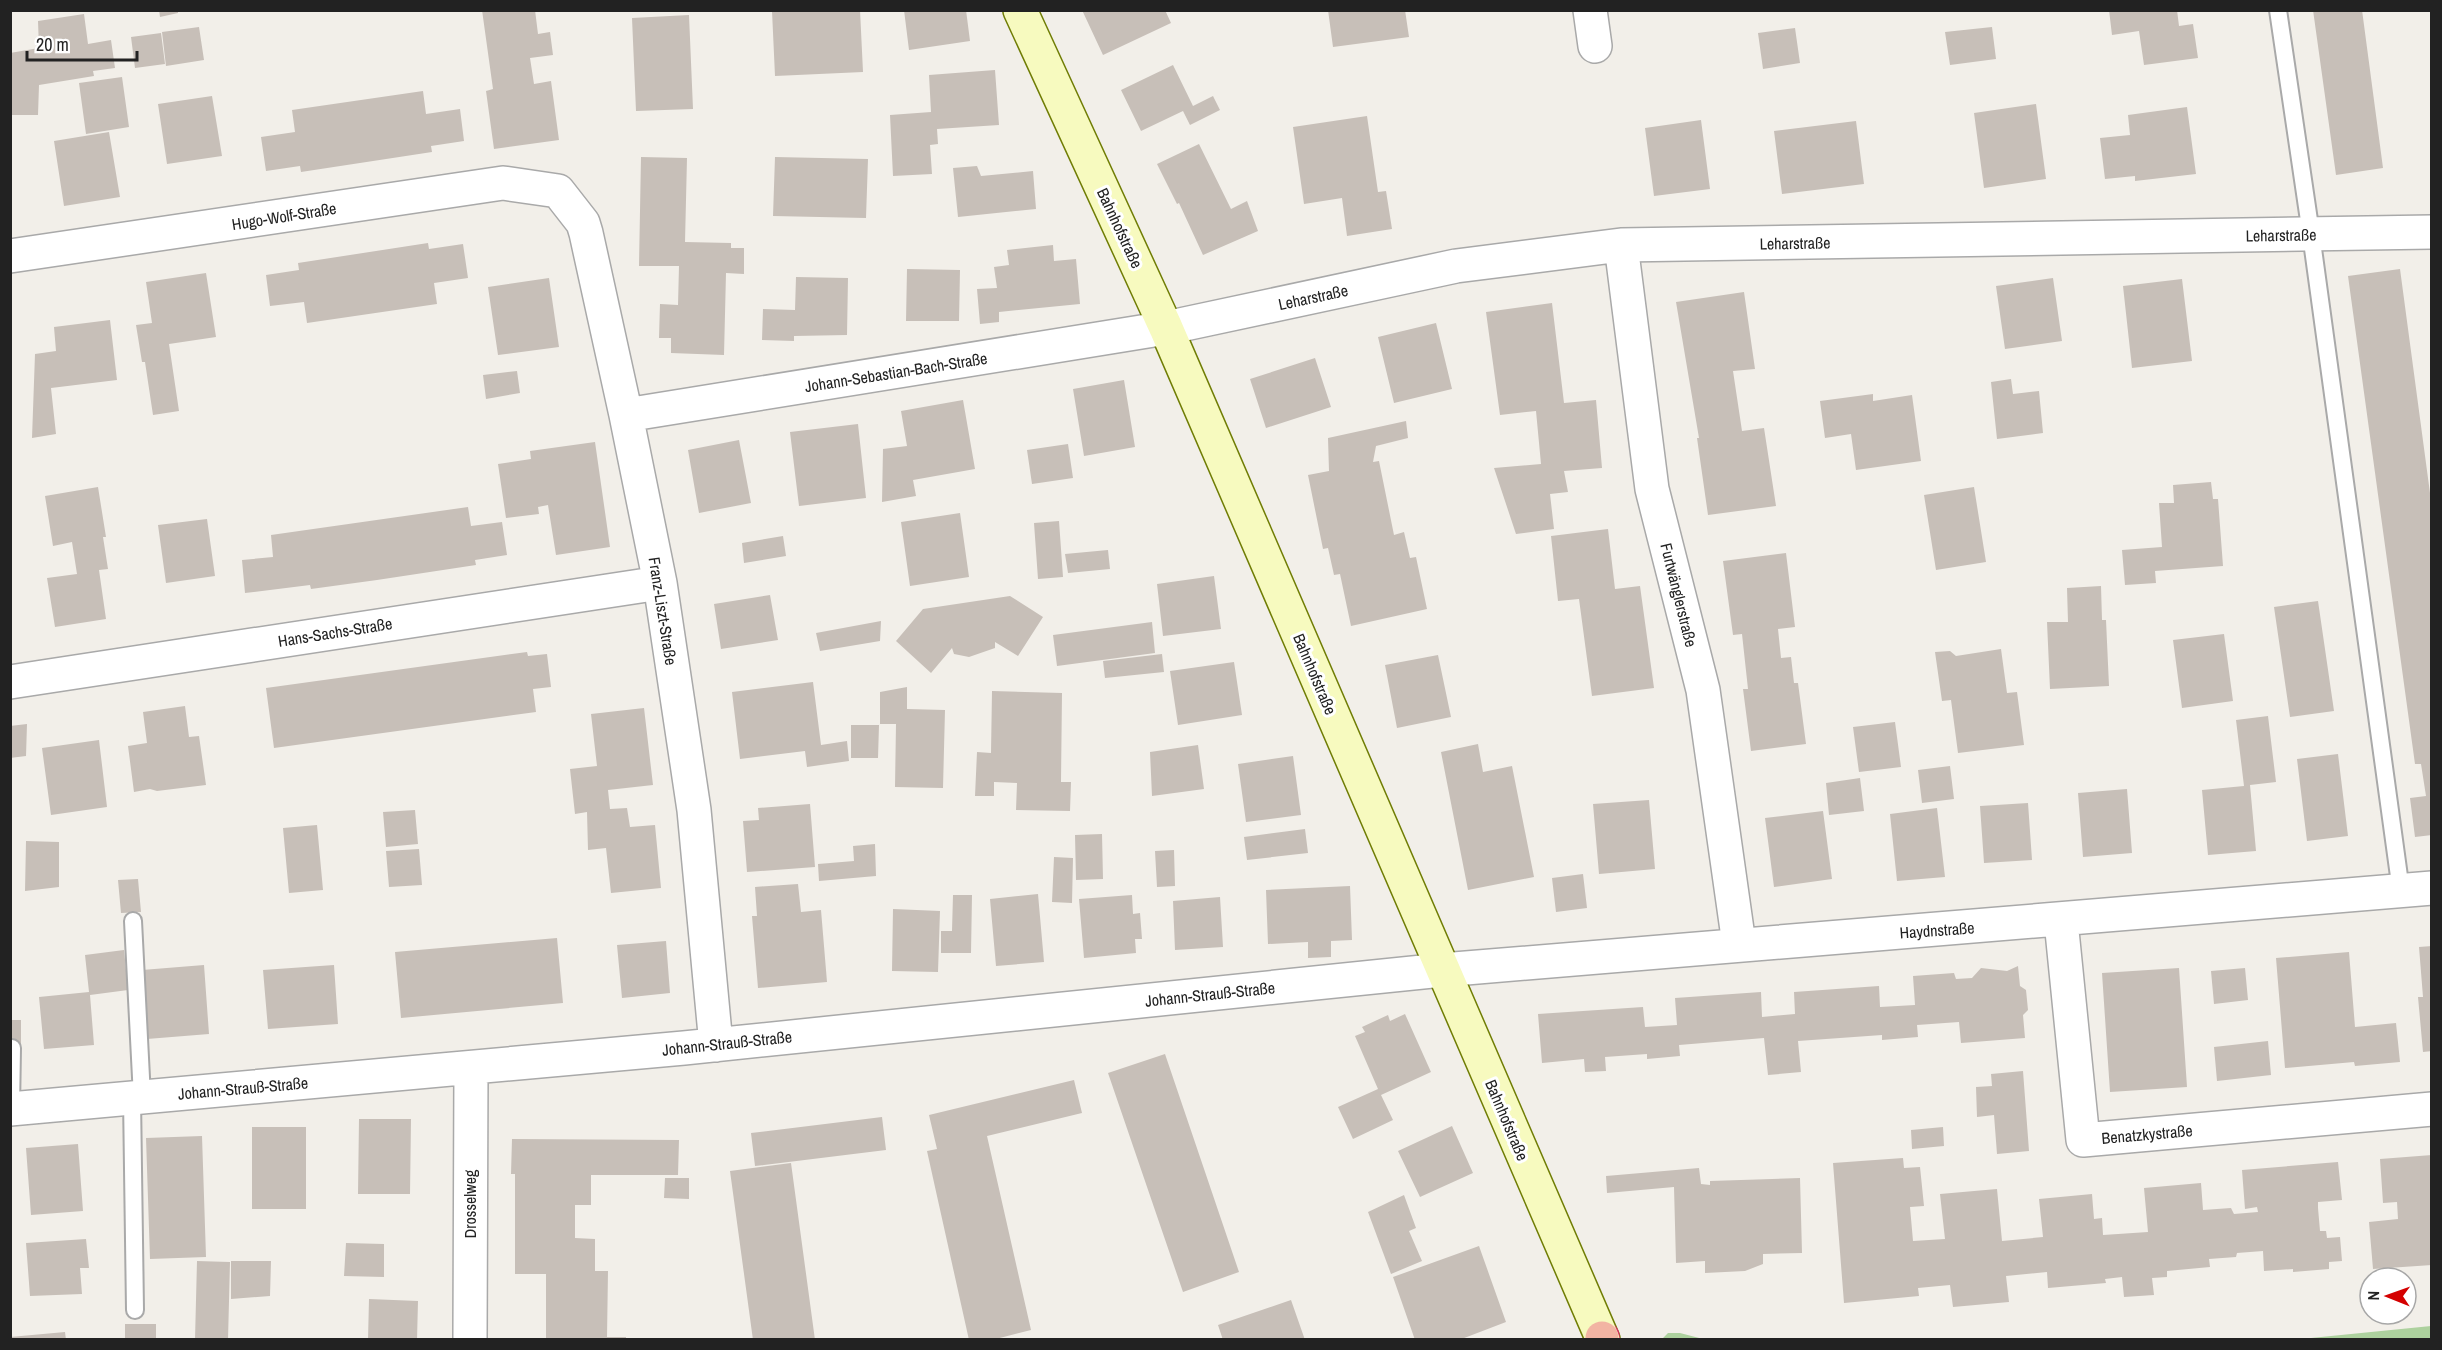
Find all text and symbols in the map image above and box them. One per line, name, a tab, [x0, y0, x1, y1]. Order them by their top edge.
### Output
scale bar	[27, 24, 136, 62]
text: 20 m	[36, 32, 69, 57]
street label: Bahnhofstraße	[1092, 184, 1148, 272]
street label: Hugo-Wolf-Straße	[230, 197, 338, 235]
street label: Leharstraße	[2245, 223, 2317, 247]
street label: Leharstraße	[1759, 231, 1831, 255]
street label: Leharstraße	[1276, 279, 1350, 315]
street label: Johann-Sebastian-Bach-Straße	[803, 347, 989, 397]
street label: Furtwänglerstraße	[1655, 541, 1703, 649]
street label: Franz-Liszt-Straße	[644, 555, 682, 667]
street label: Hans-Sachs-Straße	[276, 612, 394, 652]
street label: Bahnhofstraße	[1288, 630, 1342, 718]
street label: Haydnstraße	[1899, 916, 1975, 944]
street label: Johann-Strauß-Straße	[1144, 976, 1276, 1012]
street label: Johann-Strauß-Straße	[661, 1025, 793, 1061]
street label: Johann-Strauß-Straße	[177, 1071, 309, 1105]
street label: Bahnhofstraße	[1480, 1076, 1534, 1164]
street label: Benatzkystraße	[2101, 1119, 2193, 1149]
street label: Drosselweg	[459, 1169, 481, 1238]
north arrow	[2358, 1266, 2418, 1326]
text: N	[2362, 1291, 2384, 1301]

